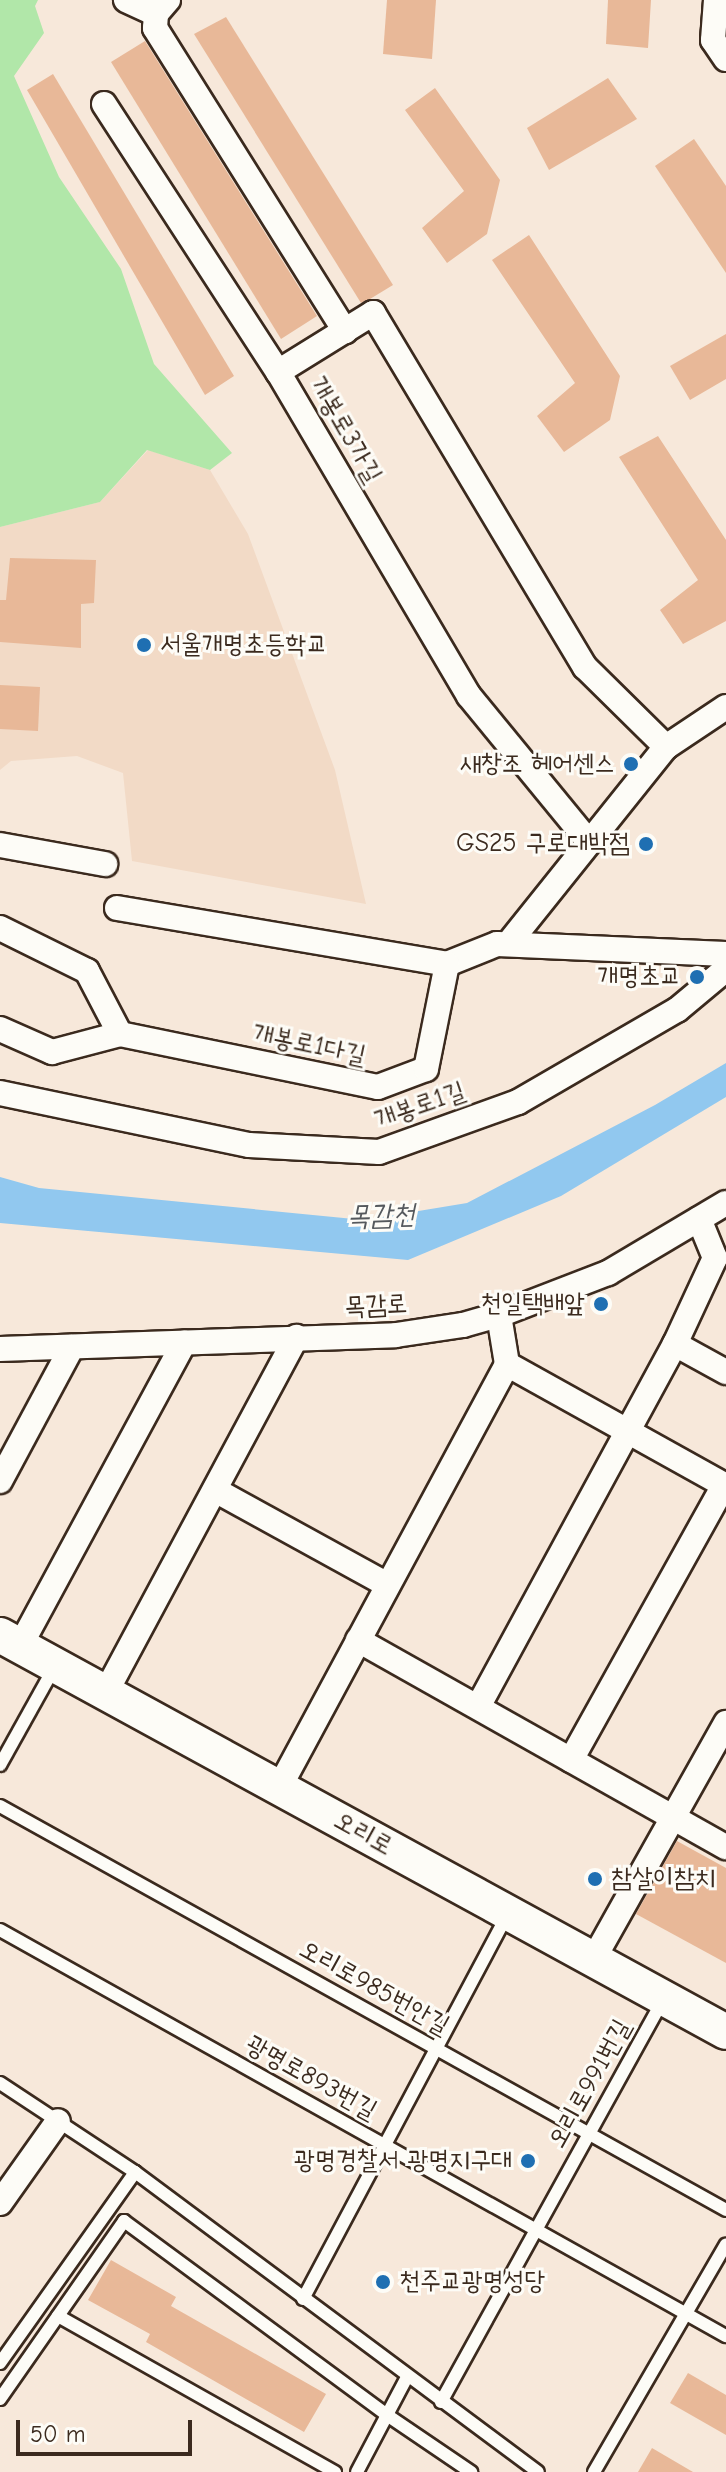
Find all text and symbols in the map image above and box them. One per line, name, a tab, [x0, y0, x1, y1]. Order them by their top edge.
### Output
street label: 개봉로3가길	[302, 371, 388, 489]
place label: 서울개명초등학교	[160, 629, 327, 661]
marker: 서울개명초등학교	[135, 636, 153, 654]
place label: 새창조 헤어센스	[460, 748, 615, 780]
marker: 새창조 헤어센스	[622, 755, 640, 773]
place label: GS25 구로대박점	[456, 828, 630, 860]
marker: GS25 구로대박점	[637, 835, 655, 853]
place label: 개명초교	[597, 961, 681, 993]
marker: 개명초교	[688, 968, 706, 986]
street label: 개봉로1다길	[250, 1018, 368, 1072]
street label: 개봉로1길	[370, 1076, 470, 1136]
water label: 목감천	[347, 1197, 415, 1233]
place label: 천일택배앞	[480, 1288, 585, 1320]
street label: 목감로	[344, 1289, 408, 1323]
marker: 천일택배앞	[592, 1295, 610, 1313]
street label: 오리로	[328, 1805, 398, 1863]
place label: 참살이참치	[611, 1863, 716, 1895]
marker: 참살이참치	[586, 1870, 604, 1888]
street label: 오리로985번안길	[293, 1934, 455, 2042]
street label: 오리로991번길	[542, 2014, 638, 2154]
street label: 광명로893번길	[240, 2029, 382, 2127]
place label: 광명경찰서 광명지구대	[294, 2145, 512, 2177]
marker: 광명경찰서 광명지구대	[519, 2152, 537, 2170]
place label: 천주교광명성당	[399, 2266, 545, 2298]
marker: 천주교광명성당	[374, 2273, 392, 2291]
scale bar	[20, 2404, 196, 2454]
text: 50 m	[30, 2420, 86, 2448]

